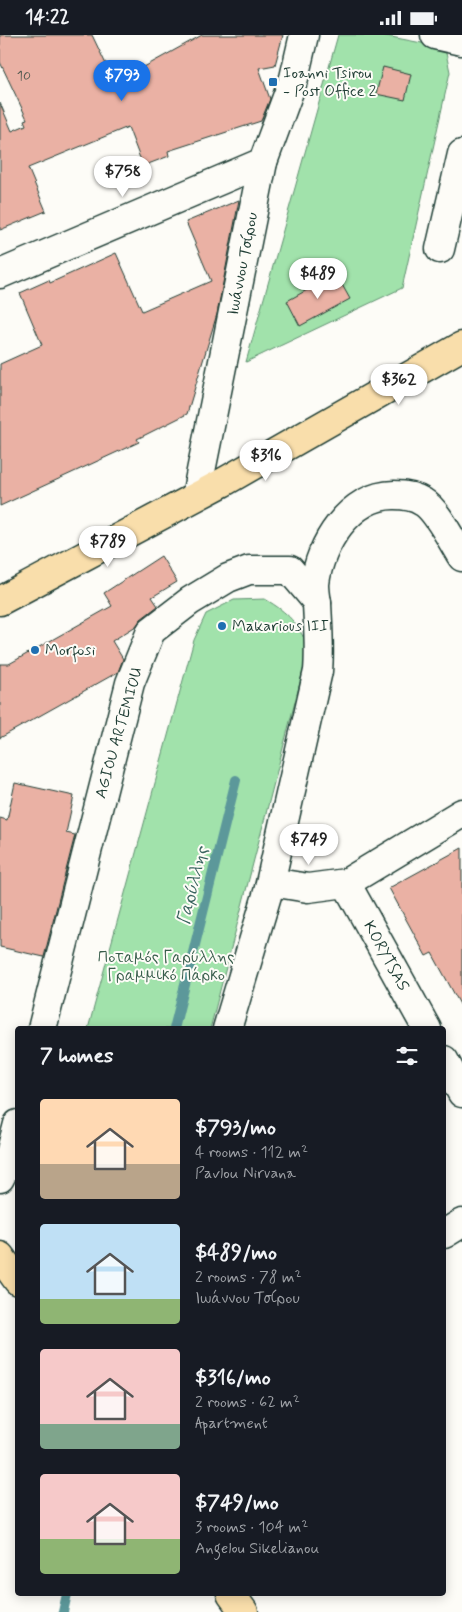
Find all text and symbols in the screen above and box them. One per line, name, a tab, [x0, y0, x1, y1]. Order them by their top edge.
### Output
text: 14:22	[25, 5, 69, 30]
pin: $793	[92, 59, 152, 102]
place label: Ioanni Tsirou - Post Office 2	[283, 63, 377, 102]
text: $793	[104, 65, 140, 86]
house number: 10	[17, 67, 31, 85]
marker: Ioanni Tsirou - Post Office 2	[267, 76, 279, 88]
pin: $758	[93, 155, 153, 198]
text: $758	[105, 161, 141, 182]
street label: Ιωάννου Τσίρου	[223, 211, 263, 317]
pin: $489	[288, 257, 348, 300]
text: $489	[300, 263, 336, 284]
pin: $362	[369, 363, 429, 406]
text: $362	[381, 369, 417, 390]
pin: $316	[236, 439, 296, 482]
text: $316	[250, 445, 282, 466]
pin: $789	[78, 525, 138, 568]
text: $789	[90, 531, 126, 552]
place label: Makarious III	[232, 616, 329, 637]
marker: Makarious III	[216, 620, 228, 632]
place label: Morfosi	[45, 640, 96, 663]
marker: Morfosi	[29, 644, 41, 656]
street label: AGIOU ARTEMIOU	[90, 665, 148, 801]
pin: $749	[279, 823, 339, 866]
text: $749	[290, 829, 328, 850]
water label: Γαρύλλης	[172, 843, 215, 928]
street label: KORYTSAS	[358, 917, 414, 995]
park label: Ποταμός Γαρύλλης Γραμμικό Πάρκο	[98, 947, 234, 986]
text: 7 homes	[40, 1042, 113, 1070]
icon: filters	[393, 1042, 421, 1070]
text: $793/mo	[195, 1114, 276, 1142]
icon: home	[80, 1119, 140, 1179]
text: 4 rooms · 112 m²	[195, 1142, 308, 1163]
text: Pavlou Nirvana	[195, 1163, 296, 1184]
text: $489/mo	[195, 1239, 277, 1267]
icon: home	[80, 1244, 140, 1304]
text: 2 rooms · 78 m²	[195, 1267, 302, 1288]
text: Ιωάννου Τσίρου	[195, 1288, 300, 1309]
text: $316/mo	[195, 1364, 271, 1392]
icon: home	[80, 1369, 140, 1429]
text: 2 rooms · 62 m²	[195, 1392, 300, 1413]
text: Apartment	[195, 1413, 268, 1434]
text: $749/mo	[195, 1489, 279, 1517]
icon: home	[80, 1494, 140, 1554]
text: 3 rooms · 104 m²	[195, 1517, 308, 1538]
text: Angelou Sikelianou	[195, 1538, 319, 1559]

